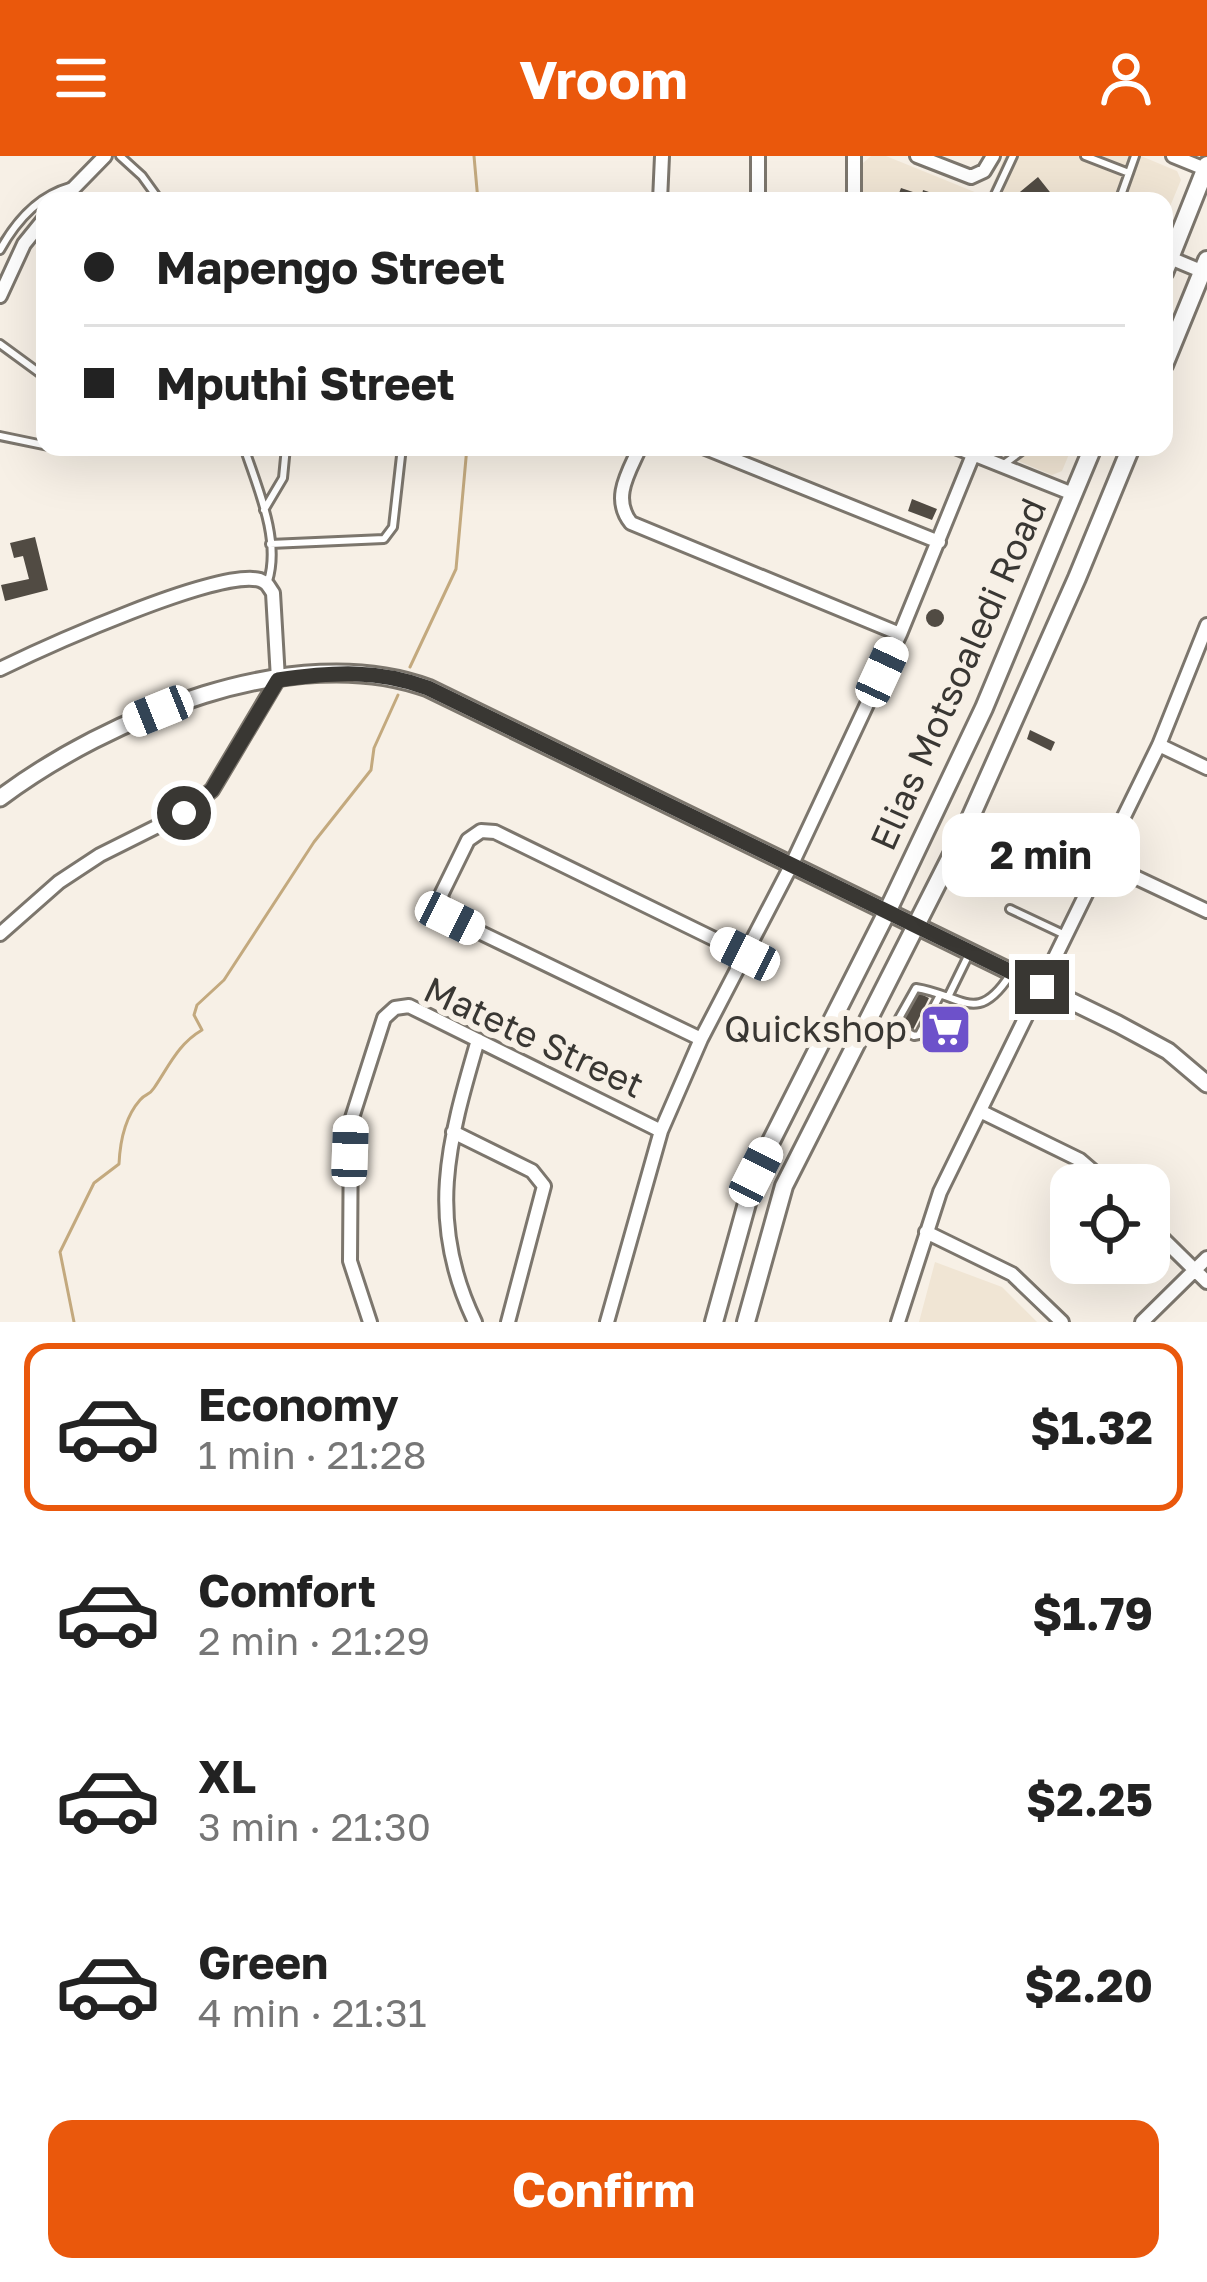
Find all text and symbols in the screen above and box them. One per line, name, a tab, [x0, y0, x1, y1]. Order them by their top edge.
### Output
icon: menu	[48, 45, 114, 111]
icon: person	[1093, 45, 1159, 111]
text: Vroom	[519, 46, 688, 111]
text: Mapengo Street	[156, 240, 505, 294]
text: Mputhi Street	[156, 356, 455, 410]
street label: Elias Motsoaledi Road	[861, 491, 1055, 856]
car	[850, 632, 914, 712]
car	[118, 681, 198, 741]
route start	[157, 786, 211, 840]
callout: 2 min	[943, 813, 1141, 897]
text: 2 min	[990, 831, 1092, 878]
car	[410, 886, 490, 950]
car	[705, 922, 785, 986]
route end	[1015, 960, 1069, 1014]
street label: Matete Street	[418, 967, 651, 1106]
supermarket icon: Quickshop	[918, 1001, 974, 1057]
place label: Quickshop	[724, 1007, 907, 1050]
car	[331, 1114, 369, 1188]
car	[724, 1132, 788, 1212]
map controls	[1050, 1164, 1170, 1284]
button: locate	[1050, 1164, 1170, 1284]
icon: car	[54, 1373, 162, 1481]
text: Economy	[198, 1377, 399, 1431]
text: $1.32	[1030, 1400, 1153, 1454]
text: 1 min · 21:28	[198, 1431, 426, 1478]
icon: car	[54, 1559, 162, 1667]
text: Comfort	[198, 1563, 376, 1617]
text: $1.79	[1032, 1586, 1153, 1640]
text: 2 min · 21:29	[198, 1617, 430, 1664]
icon: car	[54, 1745, 162, 1853]
text: XL	[198, 1749, 256, 1803]
text: $2.25	[1026, 1772, 1153, 1826]
text: 3 min · 21:30	[198, 1803, 431, 1850]
icon: car	[54, 1931, 162, 2039]
text: Green	[198, 1935, 328, 1989]
text: $2.20	[1024, 1958, 1153, 2012]
text: 4 min · 21:31	[198, 1989, 427, 2036]
button: Confirm	[48, 2120, 1159, 2258]

